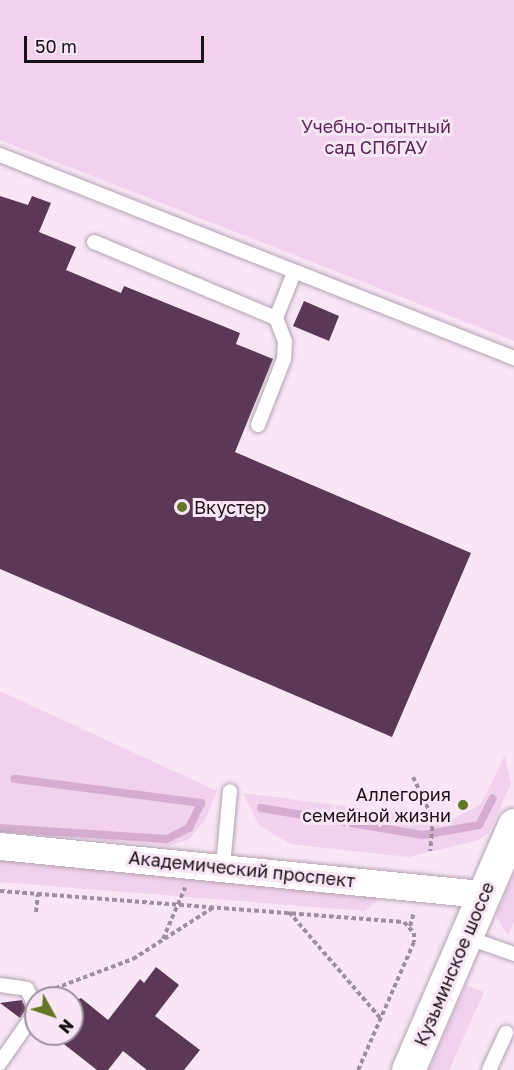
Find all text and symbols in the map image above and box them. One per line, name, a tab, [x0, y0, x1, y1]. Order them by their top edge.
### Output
scale bar	[27, 24, 207, 62]
text: 50 m	[35, 35, 77, 57]
park label: Учебно-опытный сад СПбГАУ	[301, 116, 451, 158]
place label: Вкустер	[194, 496, 266, 518]
marker: Вкустер	[175, 500, 189, 514]
place label: Аллегория семейной жизни	[302, 784, 451, 826]
marker: Аллегория семейной жизни	[456, 798, 470, 812]
street label: Академический проспект	[128, 846, 356, 892]
street label: Кузьминское шоссе	[410, 879, 498, 1049]
north arrow	[24, 986, 84, 1046]
text: N	[55, 1015, 78, 1037]

